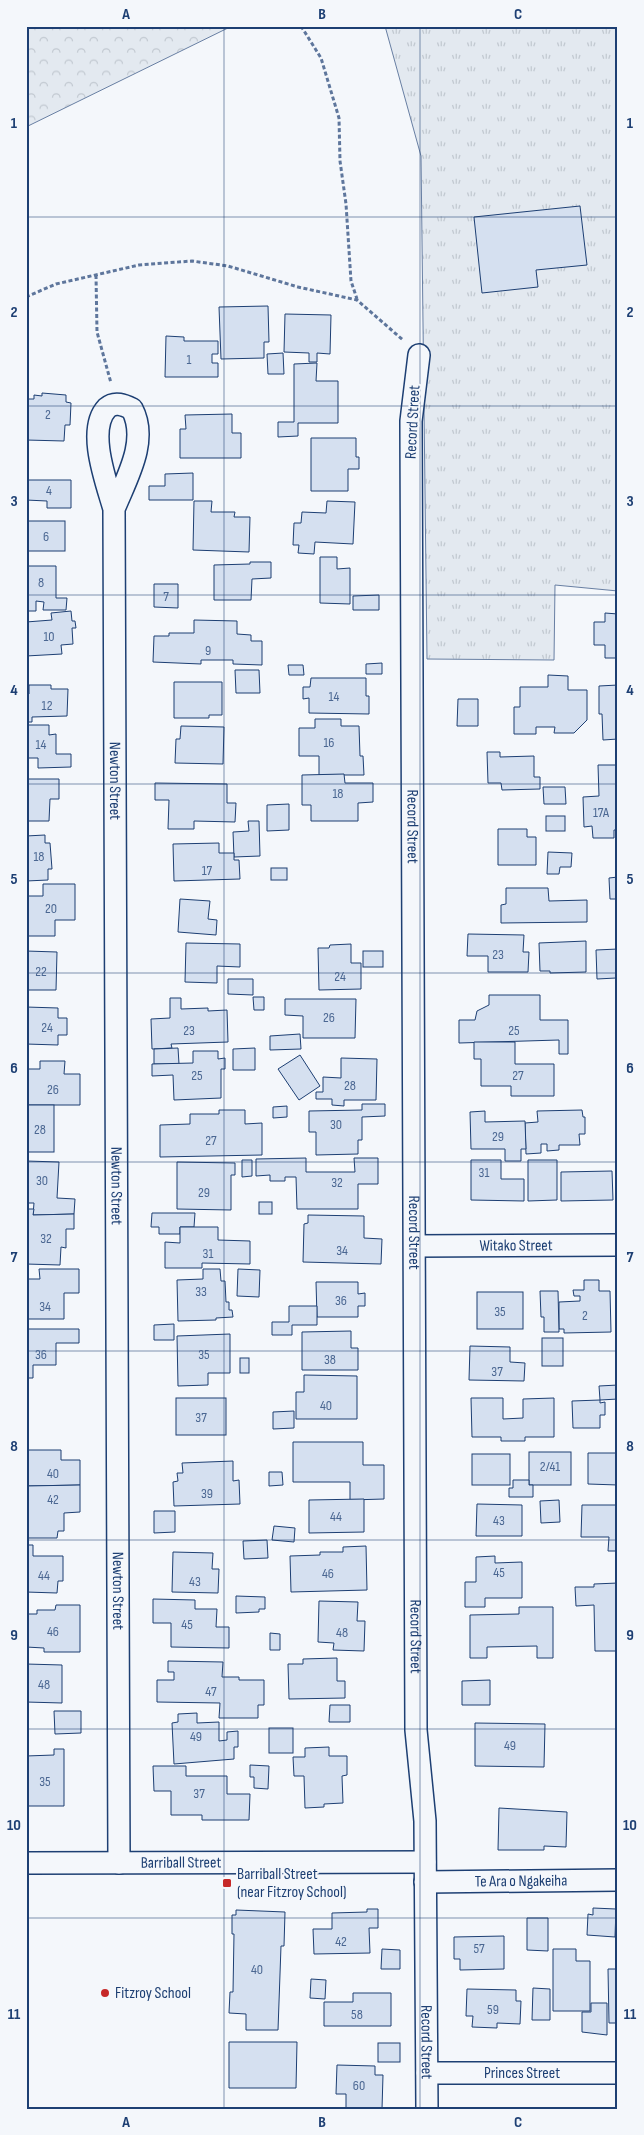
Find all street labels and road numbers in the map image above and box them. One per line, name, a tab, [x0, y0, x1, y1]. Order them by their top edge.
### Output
street label: Record Street	[402, 384, 424, 459]
street label: Newton Street	[105, 742, 125, 820]
street label: Record Street	[403, 789, 422, 864]
street label: Newton Street	[107, 1147, 126, 1225]
street label: Record Street	[404, 1195, 424, 1270]
street label: Witako Street	[479, 1236, 553, 1255]
street label: Newton Street	[108, 1552, 128, 1630]
street label: Record Street	[406, 1599, 425, 1674]
street label: Barriball Street	[141, 1853, 221, 1872]
street label: Te Ara o Ngakeiha	[475, 1871, 567, 1891]
street label: Record Street	[417, 2005, 436, 2079]
street label: Princes Street	[484, 2064, 560, 2083]

